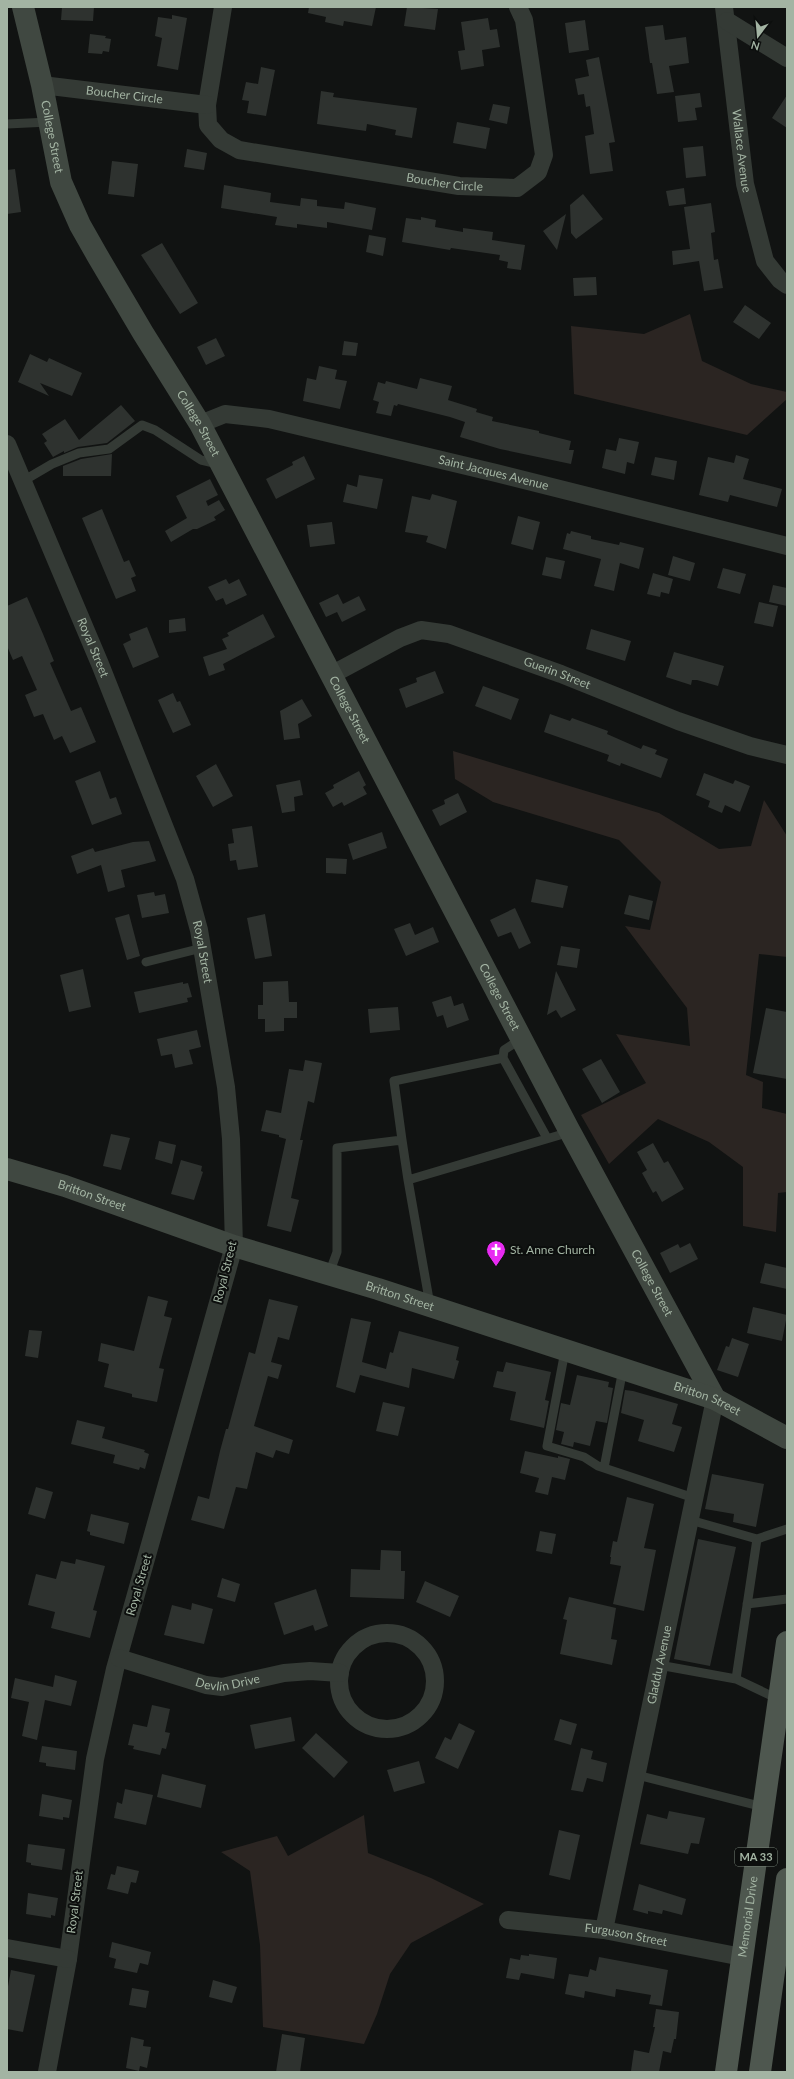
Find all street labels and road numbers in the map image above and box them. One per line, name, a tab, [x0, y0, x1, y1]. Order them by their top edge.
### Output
street label: Boucher Circle	[85, 82, 164, 107]
street label: College Street	[38, 99, 67, 175]
street label: Wallace Avenue	[729, 108, 755, 194]
street label: Boucher Circle	[405, 170, 483, 194]
street label: College Street	[174, 387, 224, 459]
street label: Saint Jacques Avenue	[437, 452, 550, 493]
street label: Royal Street	[74, 615, 113, 680]
street label: Guerin Street	[522, 653, 594, 692]
street label: College Street	[326, 673, 374, 746]
street label: Royal Street	[190, 919, 216, 985]
street label: College Street	[476, 960, 524, 1034]
street label: Britton Street	[56, 1176, 129, 1214]
street label: Royal Street	[210, 1239, 240, 1304]
street label: College Street	[628, 1246, 677, 1319]
street label: Britton Street	[364, 1278, 437, 1314]
street label: Britton Street	[672, 1378, 744, 1419]
street label: Royal Street	[123, 1552, 155, 1617]
street label: Gladdu Avenue	[643, 1624, 675, 1705]
street label: Devlin Drive	[194, 1671, 261, 1694]
road number: MA 33	[735, 1848, 777, 1866]
street label: Royal Street	[63, 1869, 86, 1934]
street label: Memorial Drive	[734, 1875, 761, 1958]
street label: Furguson Street	[584, 1920, 669, 1949]

